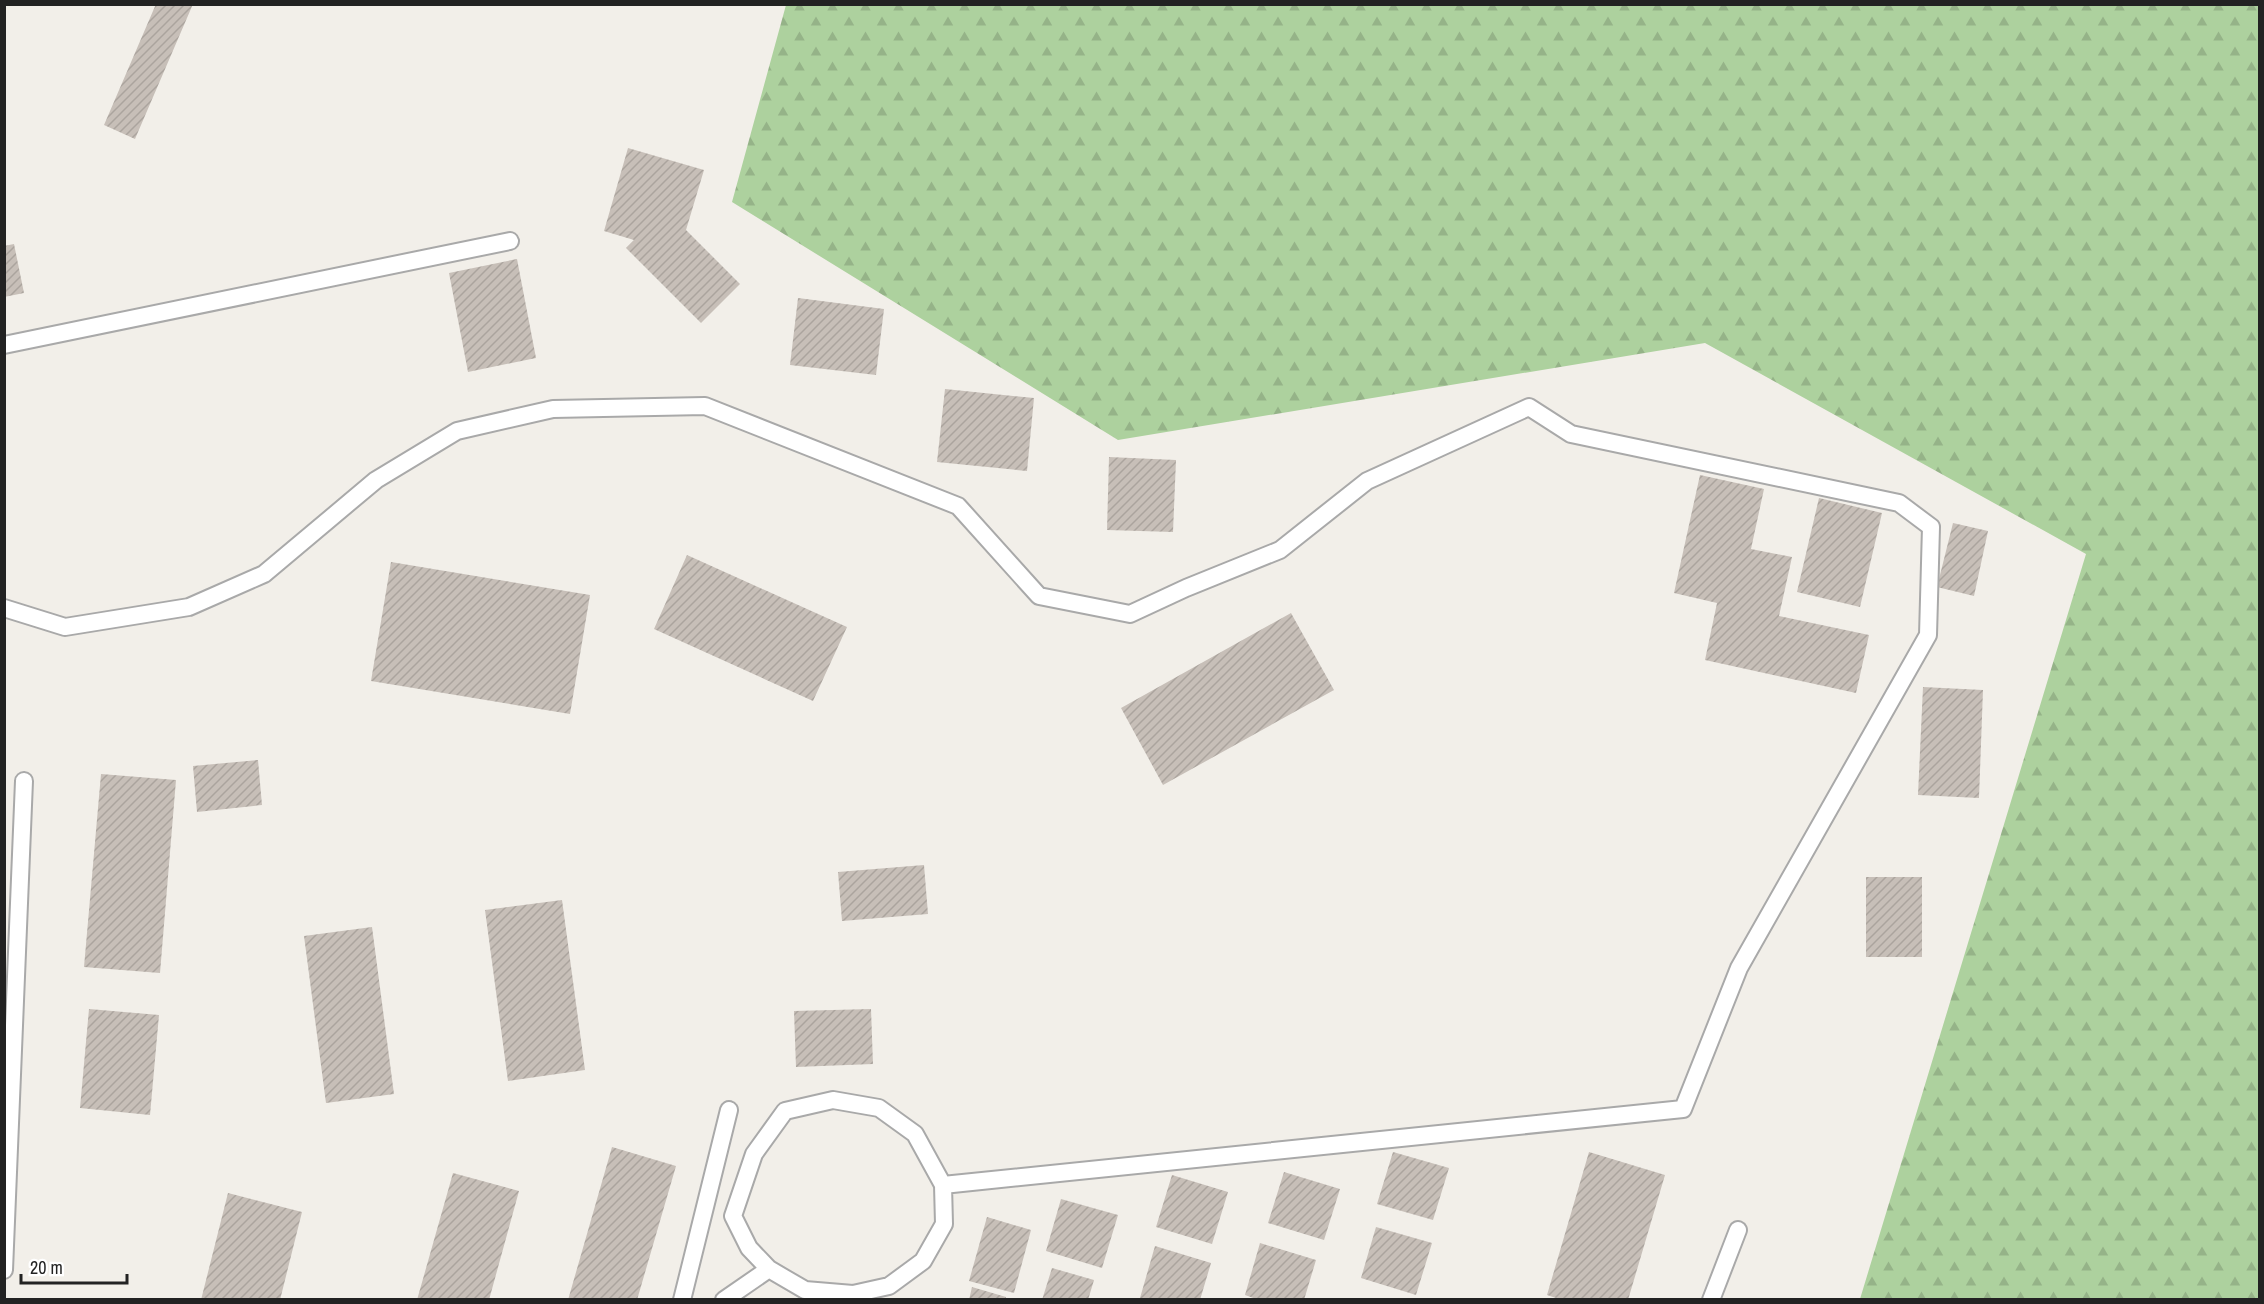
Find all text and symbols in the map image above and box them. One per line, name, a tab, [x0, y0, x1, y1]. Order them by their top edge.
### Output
scale bar	[21, 1247, 128, 1285]
text: 20 m	[30, 1255, 63, 1280]

